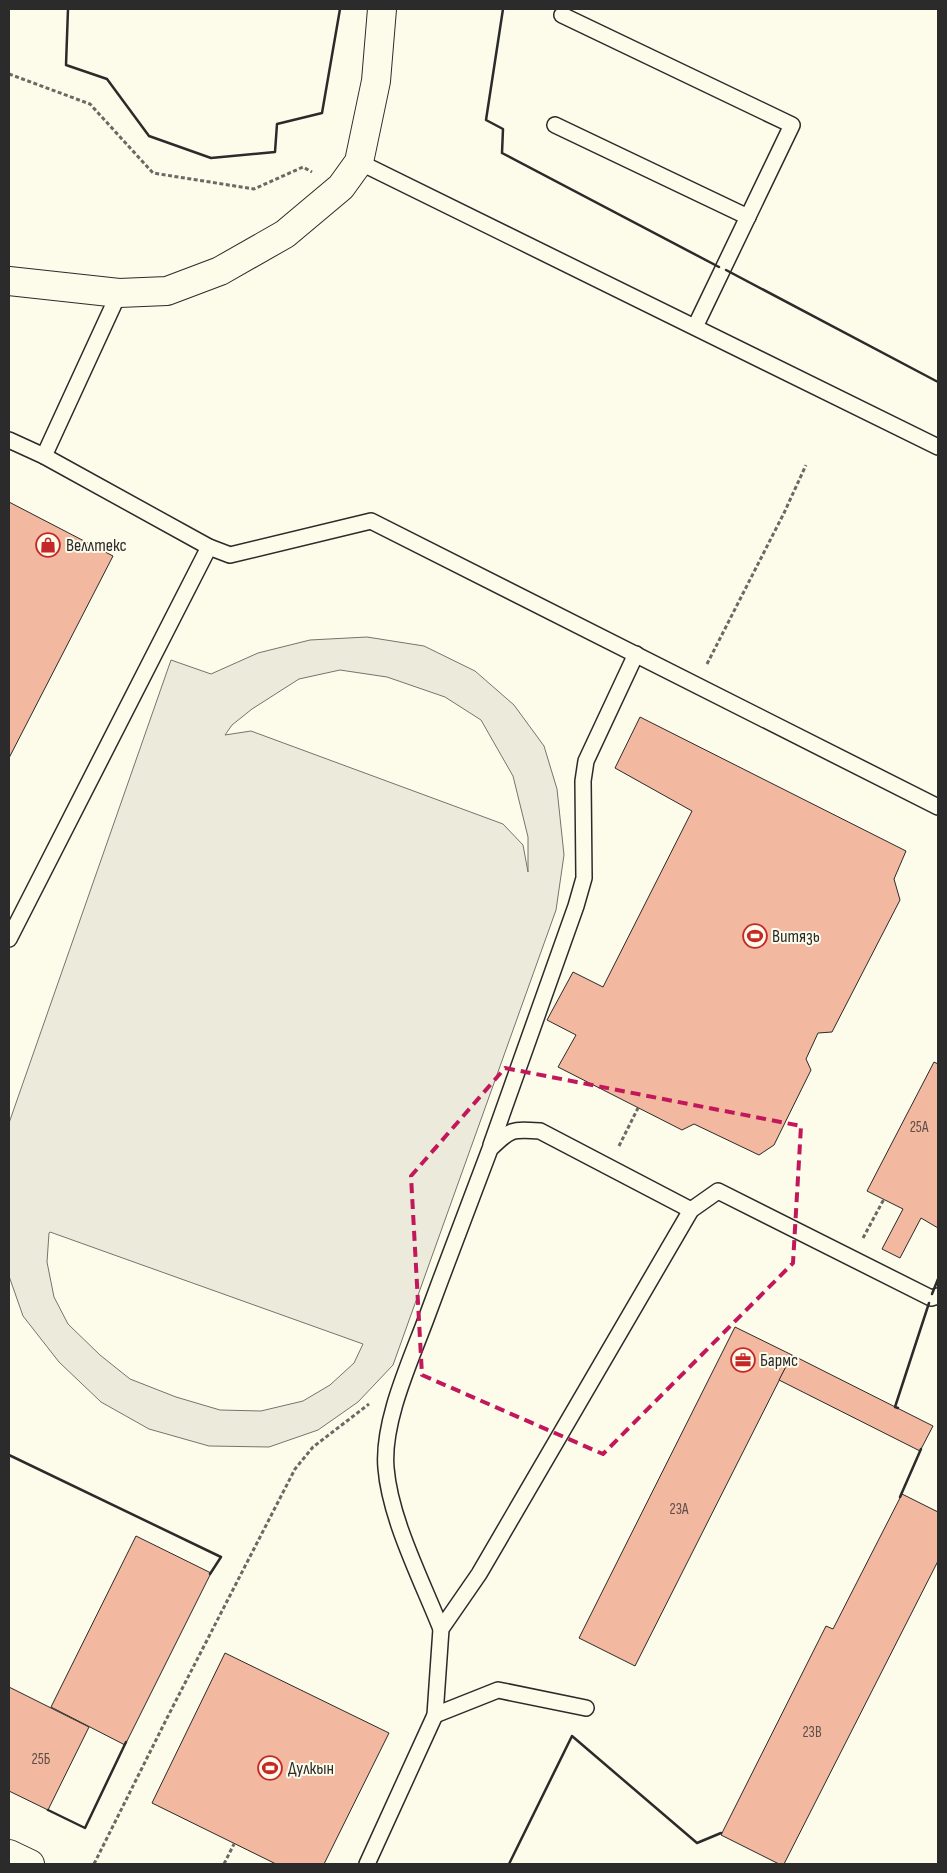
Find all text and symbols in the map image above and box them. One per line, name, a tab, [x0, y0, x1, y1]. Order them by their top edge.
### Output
shop icon: Веллтекс	[35, 532, 61, 558]
place label: Веллтекс	[66, 535, 127, 556]
sports icon: Витязь	[742, 923, 768, 949]
place label: Витязь	[772, 926, 820, 947]
house number: 25А	[910, 1118, 929, 1137]
office icon: Бармс	[730, 1347, 756, 1373]
place label: Бармс	[760, 1350, 798, 1371]
house number: 23А	[670, 1500, 689, 1519]
house number: 23В	[802, 1723, 822, 1742]
house number: 25Б	[32, 1750, 51, 1769]
sports icon: Дулкын	[257, 1755, 283, 1781]
place label: Дулкын	[288, 1758, 334, 1779]

